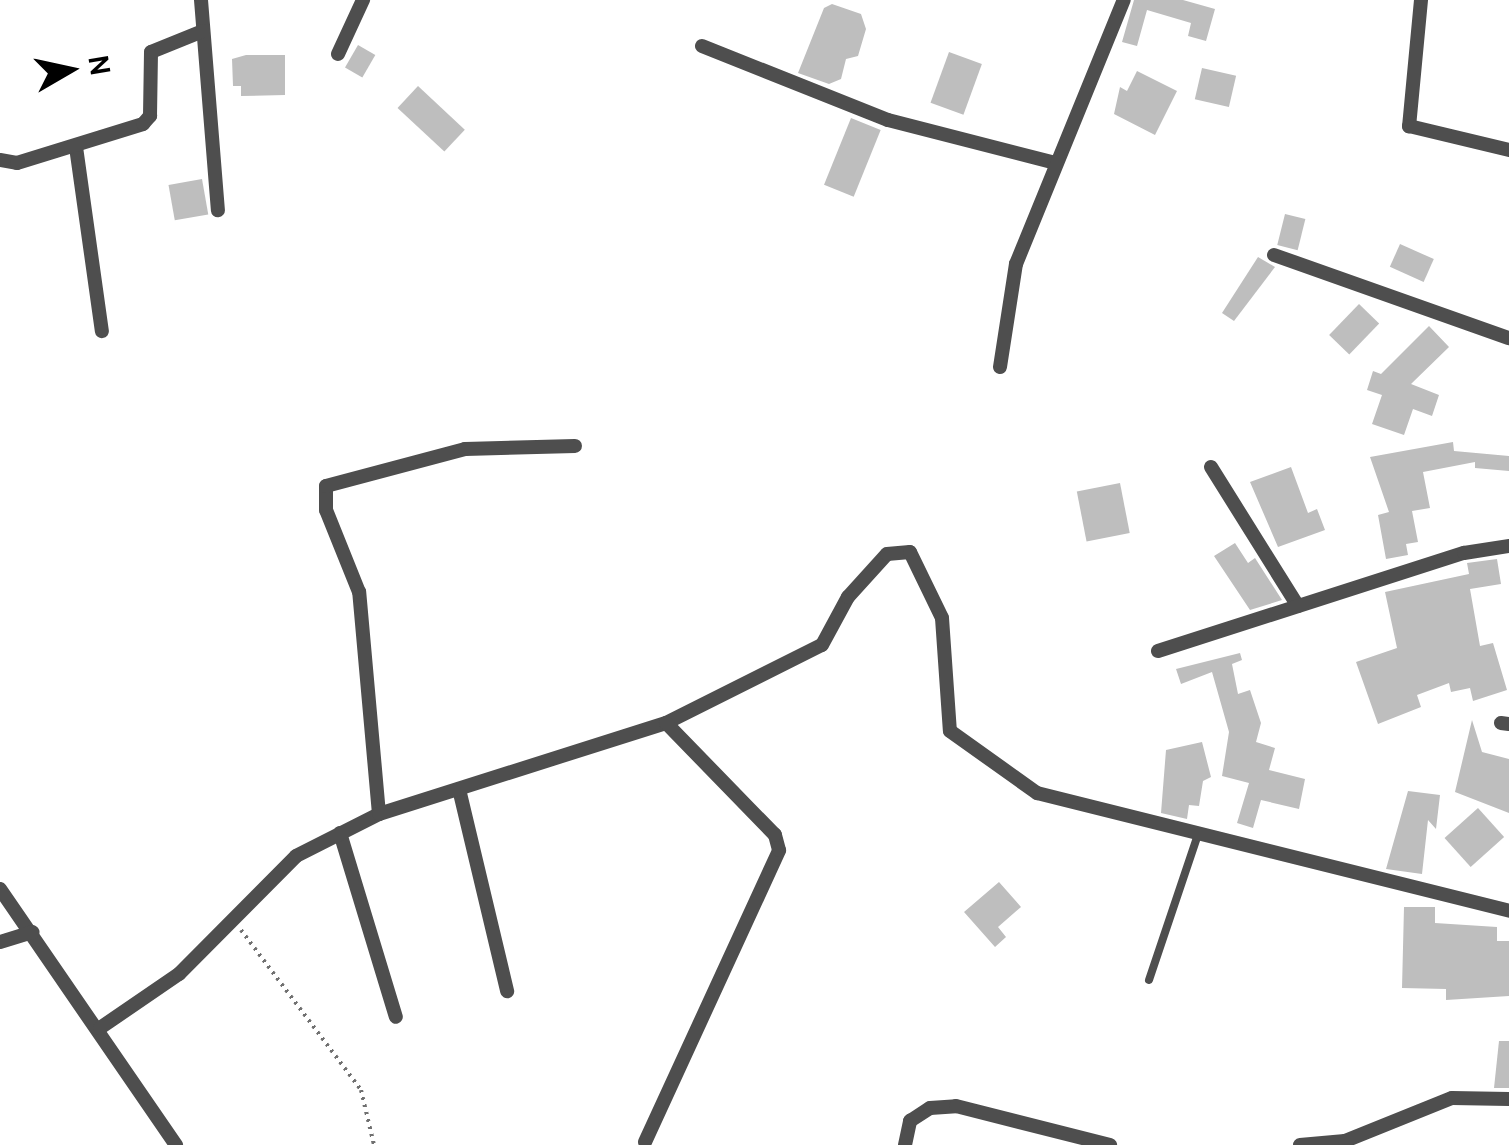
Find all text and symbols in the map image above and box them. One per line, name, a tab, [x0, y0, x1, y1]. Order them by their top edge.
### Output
north arrow	[20, 20, 120, 120]
text: N	[81, 53, 118, 78]

